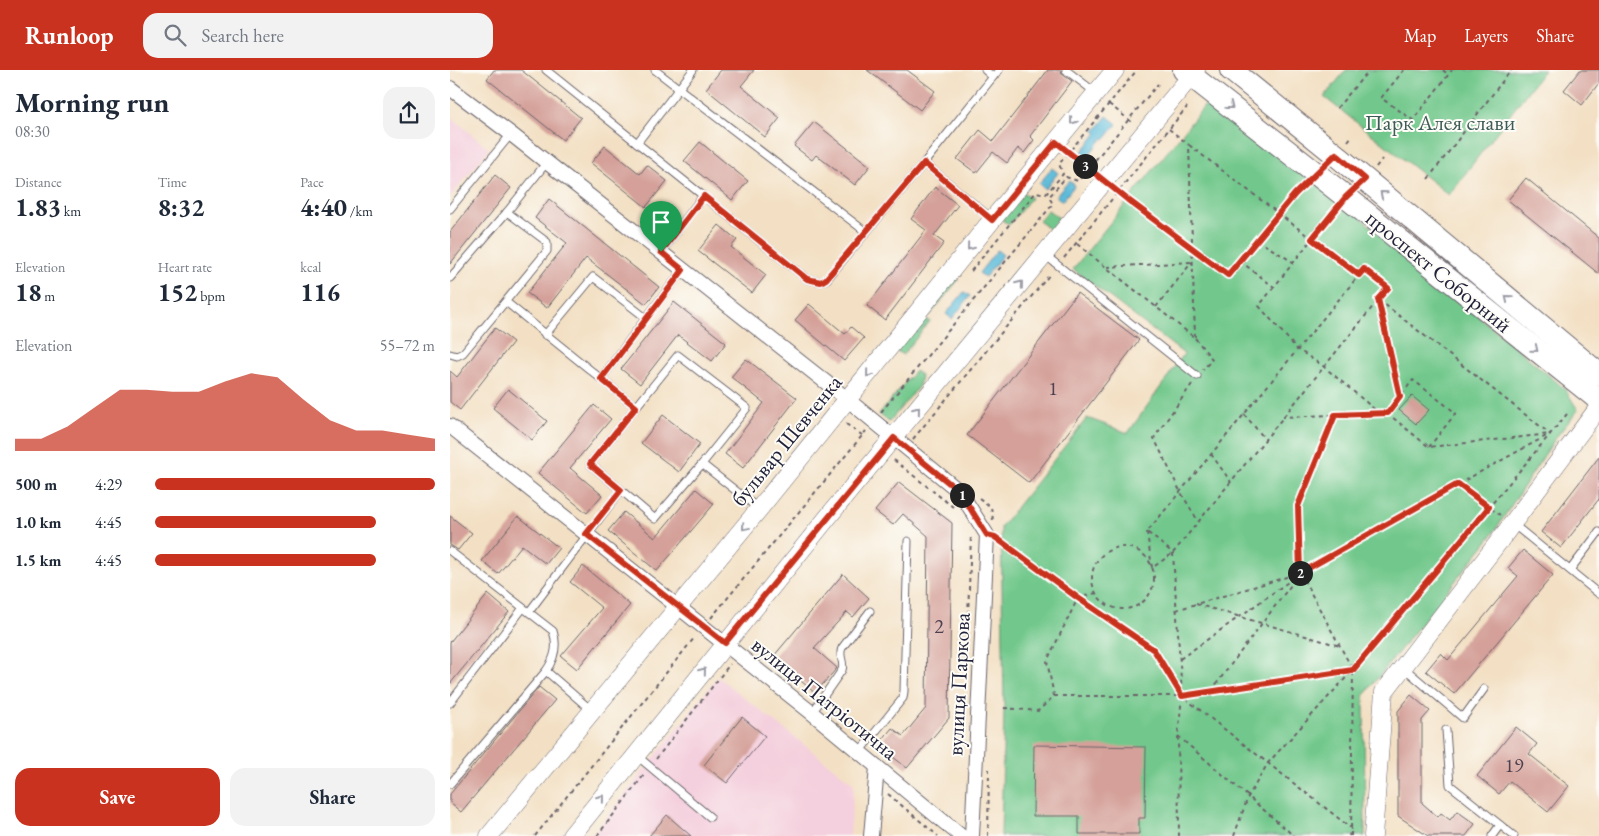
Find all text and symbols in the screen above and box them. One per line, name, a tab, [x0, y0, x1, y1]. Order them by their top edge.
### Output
search box	[143, 13, 493, 58]
text: Runloop	[25, 20, 113, 51]
icon: search	[161, 21, 189, 49]
text: Search here	[201, 23, 284, 48]
text: Map	[1404, 24, 1436, 47]
text: Layers	[1464, 24, 1508, 47]
text: Share	[1536, 24, 1574, 47]
text: Morning run	[15, 84, 169, 120]
button: share	[383, 87, 435, 139]
one-way arrow	[1224, 100, 1234, 109]
park label: Парк Алея слави	[1365, 108, 1516, 137]
one-way arrow	[1070, 115, 1079, 124]
text: 08:30	[15, 121, 50, 142]
pin: 3	[1072, 154, 1098, 178]
text: 3	[1082, 157, 1089, 175]
text: Distance	[15, 173, 62, 191]
text: Time	[158, 173, 187, 191]
text: Pace	[300, 173, 324, 191]
text: 1.83	[15, 191, 61, 223]
text: 8:32	[158, 191, 204, 223]
text: 4:40	[300, 191, 347, 223]
one-way arrow	[1380, 191, 1389, 200]
pin	[640, 201, 682, 252]
text: km	[61, 202, 81, 220]
text: /km	[347, 202, 373, 220]
street label: проспект Соборний	[1360, 204, 1518, 339]
icon: arrive	[647, 208, 675, 236]
one-way arrow	[968, 241, 976, 250]
text: Elevation	[15, 258, 65, 276]
text: Heart rate	[158, 258, 212, 276]
text: kcal	[300, 258, 321, 276]
text: 18	[15, 276, 41, 308]
text: 152	[158, 276, 197, 308]
text: 116	[300, 276, 340, 308]
one-way arrow	[1014, 281, 1023, 290]
text: m	[41, 287, 55, 305]
text: bpm	[197, 287, 226, 305]
one-way arrow	[1505, 296, 1514, 304]
text: Elevation	[15, 335, 73, 356]
text: 55–72 m	[380, 335, 435, 356]
one-way arrow	[1529, 343, 1538, 351]
street label: бульвар Шевченка	[724, 368, 849, 512]
one-way arrow	[866, 368, 874, 377]
house number: 1	[1048, 375, 1058, 401]
one-way arrow	[911, 407, 919, 416]
text: 500 m	[15, 474, 57, 495]
text: 4:29	[95, 474, 122, 495]
pin: 1	[950, 482, 974, 508]
text: 1	[959, 486, 966, 504]
text: 1.0 km	[15, 512, 61, 533]
text: 4:45	[95, 512, 122, 533]
one-way arrow	[741, 522, 750, 531]
text: 1.5 km	[15, 550, 61, 571]
text: 4:45	[95, 550, 122, 571]
pin: 2	[1288, 560, 1312, 586]
text: 2	[1297, 564, 1304, 582]
street label: вулиця Паркова	[940, 611, 977, 756]
house number: 2	[934, 613, 944, 639]
street label: вулиця Патріотична	[746, 630, 904, 767]
one-way arrow	[697, 668, 705, 677]
house number: 19	[1504, 752, 1524, 778]
button: Save	[15, 768, 220, 826]
button: Share	[230, 768, 435, 826]
one-way arrow	[596, 795, 604, 804]

